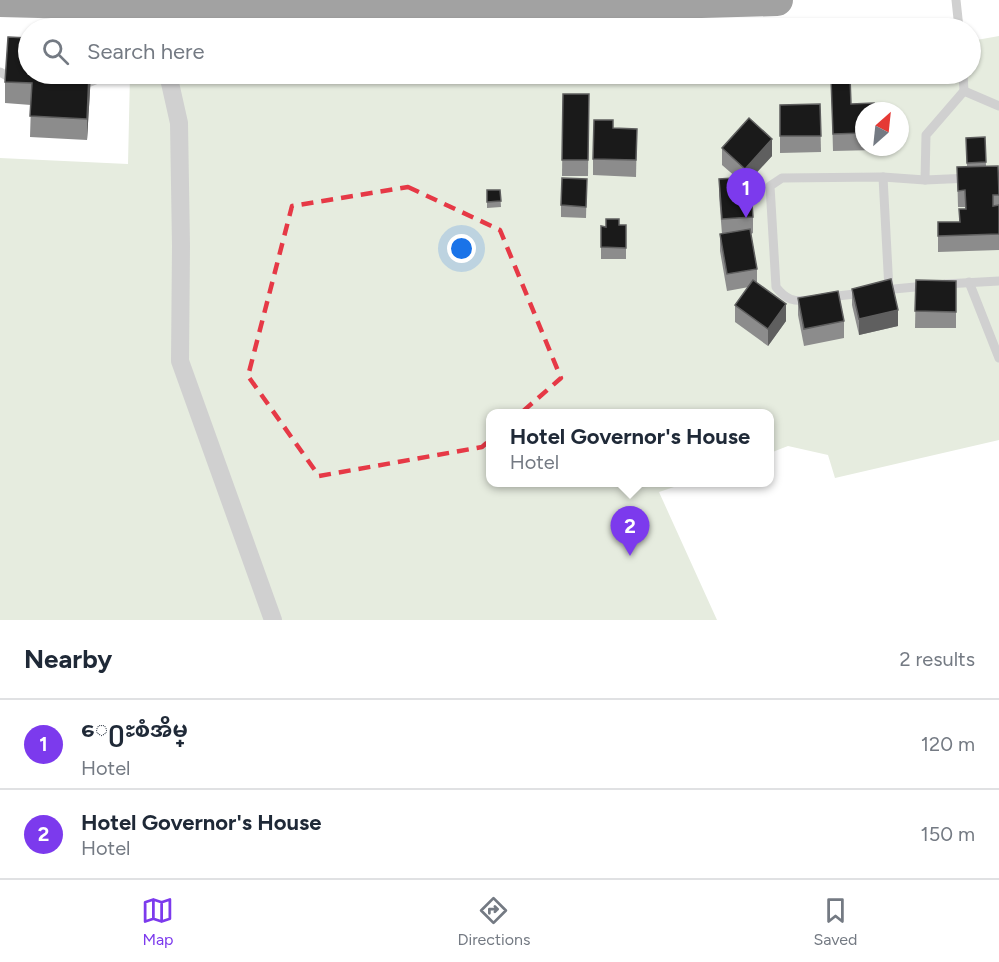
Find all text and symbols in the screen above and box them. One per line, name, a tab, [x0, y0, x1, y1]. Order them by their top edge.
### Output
search box	[18, 18, 981, 84]
icon: search	[39, 35, 72, 68]
text: Search here	[87, 38, 205, 65]
north arrow	[855, 102, 909, 156]
pin: 1	[726, 168, 766, 218]
your location	[447, 234, 476, 263]
popup	[486, 409, 774, 487]
text: Hotel Governor's House	[510, 423, 750, 450]
text: Hotel	[510, 450, 559, 474]
pin: 2	[610, 506, 650, 556]
text: Nearby	[24, 643, 112, 675]
text: 2 results	[899, 647, 975, 671]
text: ေ႐ႊစံအိမ္	[81, 716, 188, 743]
text: 1	[39, 732, 48, 756]
text: 120 m	[921, 732, 975, 756]
text: Hotel	[81, 756, 130, 780]
text: Hotel Governor's House	[81, 809, 322, 836]
text: 2	[38, 822, 49, 846]
text: 150 m	[920, 822, 975, 846]
text: Hotel	[81, 836, 130, 860]
tab: Map	[141, 894, 174, 949]
tab: Directions	[457, 894, 530, 949]
tab: Saved	[813, 894, 858, 949]

